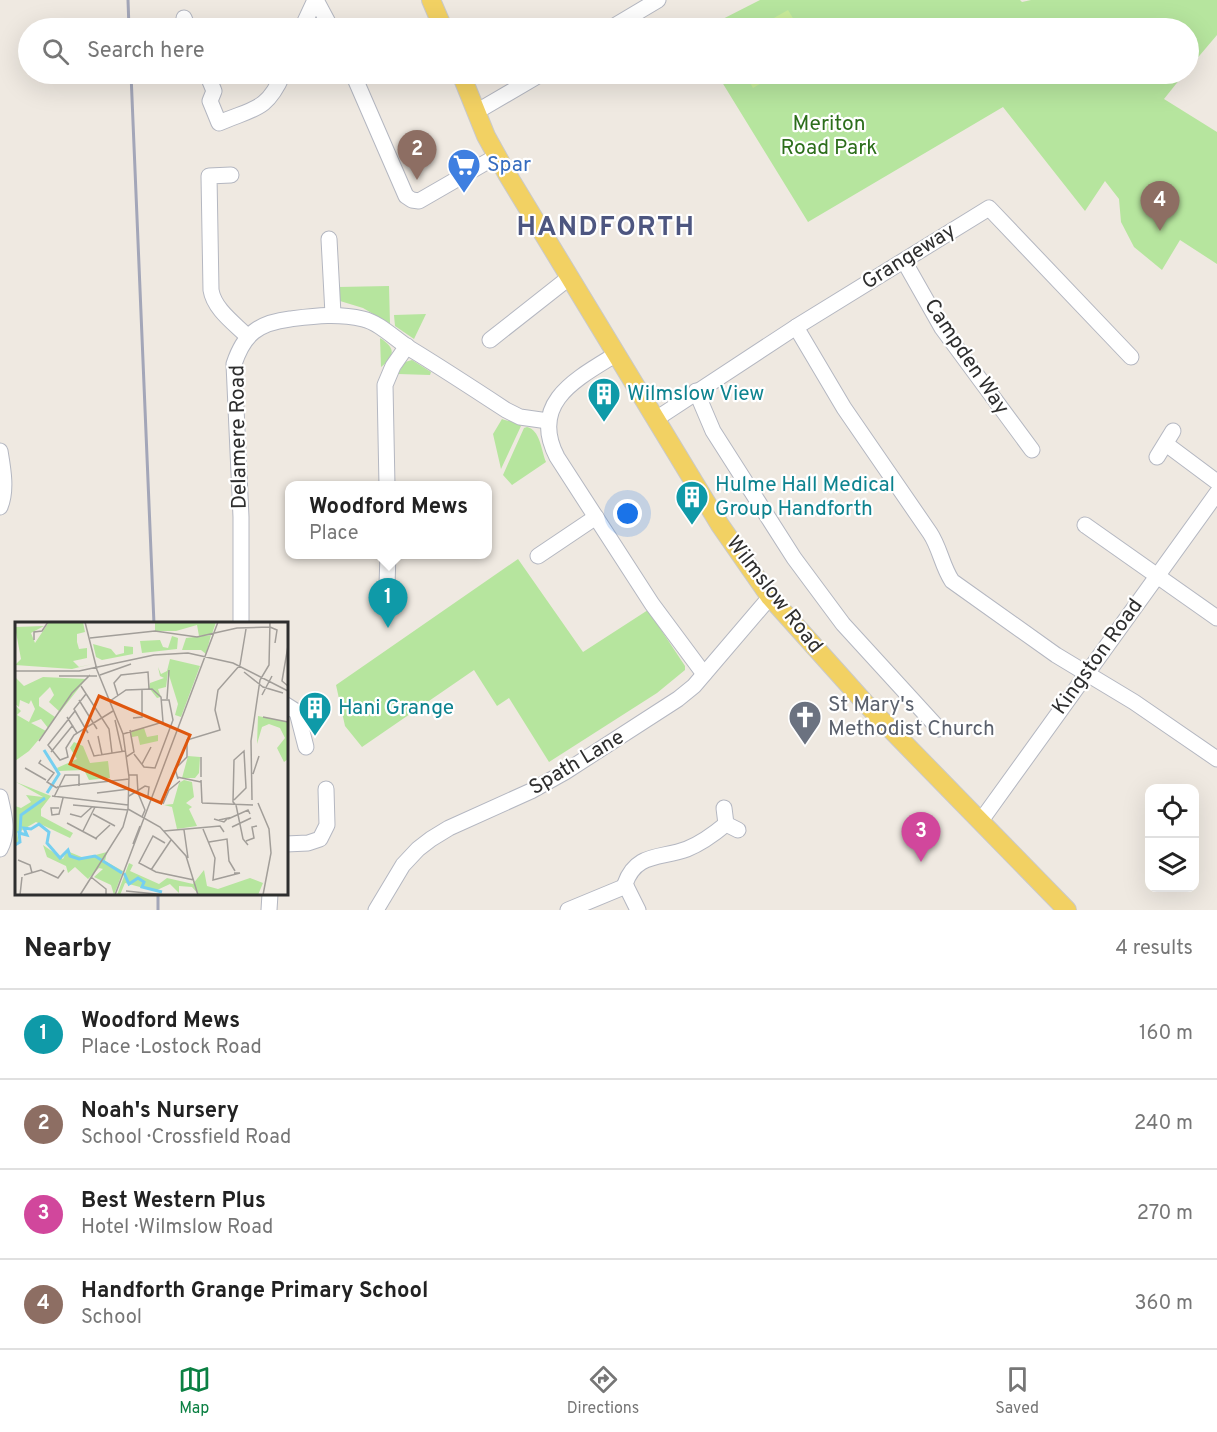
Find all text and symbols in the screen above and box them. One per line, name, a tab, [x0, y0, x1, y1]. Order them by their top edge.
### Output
search box	[18, 18, 1199, 84]
icon: search	[39, 35, 72, 68]
text: Search here	[87, 38, 205, 65]
park label: Meriton Road Park	[781, 111, 877, 162]
pin: 2	[398, 130, 436, 180]
supermarket icon: Spar	[446, 147, 482, 194]
place label: Spar	[487, 152, 531, 179]
pin: 4	[1140, 182, 1180, 231]
district label: HANDFORTH	[516, 211, 696, 245]
street label: Grangeway	[857, 218, 961, 296]
street label: Campden Way	[917, 294, 1015, 420]
street label: Delamere Road	[224, 365, 254, 509]
building icon: Wilmslow View	[586, 376, 622, 423]
place label: Wilmslow View	[627, 381, 764, 408]
place label: Hulme Hall Medical Group Handforth	[715, 472, 895, 523]
building icon: Hulme Hall Medical Group Handforth	[674, 479, 710, 526]
popup	[285, 481, 492, 559]
text: Woodford Mews	[309, 494, 468, 521]
your location	[613, 499, 642, 528]
text: Place	[309, 521, 358, 547]
street label: Wilmslow Road	[720, 531, 828, 659]
pin: 1	[368, 578, 408, 628]
street label: Kingston Road	[1047, 593, 1149, 721]
inset map	[15, 622, 288, 895]
building icon: Hani Grange	[297, 690, 333, 737]
place label: St Mary's Methodist Church	[828, 692, 995, 743]
place label: Hani Grange	[338, 695, 454, 722]
church icon: St Mary's Methodist Church	[787, 699, 823, 746]
street label: Spath Lane	[525, 724, 629, 802]
map controls	[1145, 784, 1199, 892]
button: locate	[1145, 784, 1199, 838]
pin: 3	[902, 812, 940, 862]
button: layers	[1145, 838, 1199, 892]
text: Nearby	[24, 933, 112, 966]
text: 4 results	[1116, 936, 1193, 962]
text: Woodford Mews	[81, 1008, 240, 1035]
text: 1	[40, 1021, 48, 1047]
text: 160 m	[1139, 1021, 1193, 1047]
text: Place · Lostock Road	[81, 1035, 262, 1061]
text: Noah's Nursery	[81, 1098, 239, 1125]
text: 2	[37, 1111, 50, 1137]
text: 240 m	[1134, 1111, 1193, 1137]
text: School · Crossfield Road	[81, 1125, 291, 1151]
text: Best Western Plus	[81, 1188, 266, 1215]
text: 3	[38, 1201, 50, 1227]
text: 270 m	[1137, 1201, 1193, 1227]
text: Hotel · Wilmslow Road	[81, 1215, 273, 1241]
text: Handforth Grange Primary School	[81, 1278, 428, 1305]
text: 4	[37, 1291, 50, 1317]
text: 360 m	[1135, 1291, 1193, 1317]
text: School	[81, 1305, 142, 1331]
tab: Map	[178, 1363, 211, 1419]
tab: Directions	[567, 1363, 639, 1419]
tab: Saved	[995, 1363, 1039, 1419]

